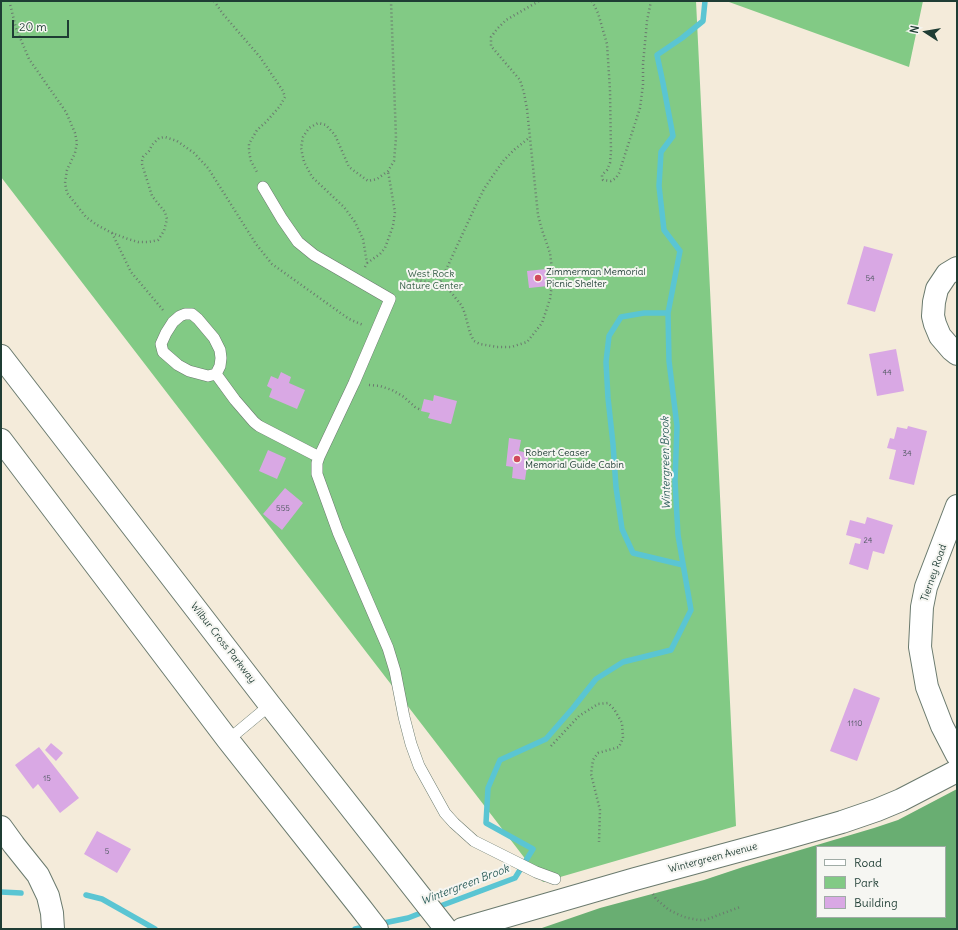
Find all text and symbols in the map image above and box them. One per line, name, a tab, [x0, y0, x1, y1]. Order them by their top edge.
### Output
scale bar	[14, 12, 71, 38]
north arrow	[906, 12, 946, 52]
text: 20 m	[19, 19, 47, 34]
text: N	[907, 24, 922, 35]
place label: Zimmerman Memorial Picnic Shelter	[546, 266, 646, 290]
park label: West Rock Nature Center	[399, 268, 463, 292]
marker: Zimmerman Memorial Picnic Shelter	[533, 273, 543, 283]
house number: 54	[865, 274, 875, 284]
house number: 44	[882, 368, 892, 378]
water label: Wintergreen Brook	[659, 416, 673, 510]
place label: Robert Ceaser Memorial Guide Cabin	[525, 447, 624, 470]
house number: 34	[902, 449, 912, 459]
marker: Robert Ceaser Memorial Guide Cabin	[512, 454, 522, 464]
house number: 555	[276, 504, 290, 514]
house number: 24	[864, 536, 872, 546]
street label: Tierney Road	[919, 543, 949, 603]
street label: Wilbur Cross Parkway	[188, 600, 258, 686]
house number: 1110	[848, 719, 862, 729]
house number: 15	[43, 774, 51, 784]
street label: Wintergreen Avenue	[667, 840, 759, 876]
legend	[816, 846, 946, 918]
house number: 5	[105, 847, 109, 857]
text: Road	[854, 855, 882, 870]
water label: Wintergreen Brook	[419, 862, 511, 908]
text: Park	[854, 875, 879, 890]
text: Building	[854, 895, 898, 910]

